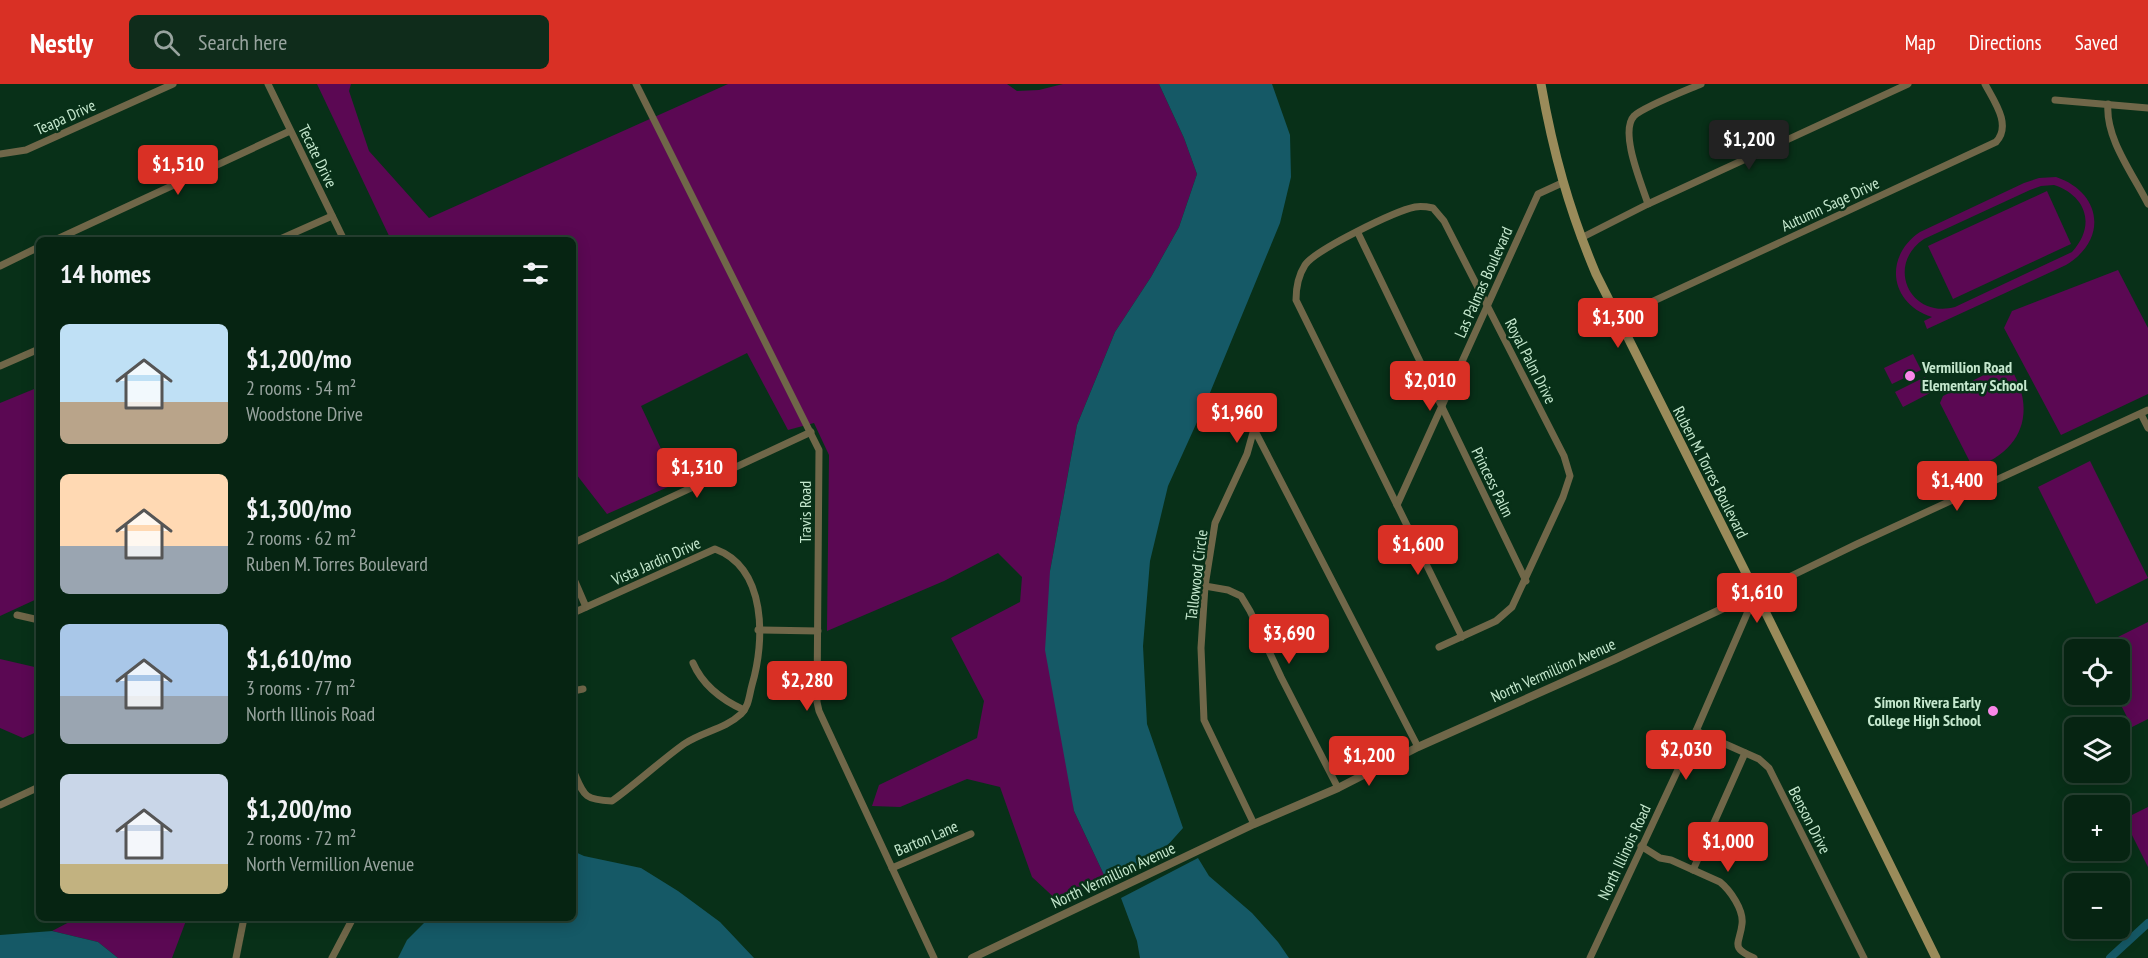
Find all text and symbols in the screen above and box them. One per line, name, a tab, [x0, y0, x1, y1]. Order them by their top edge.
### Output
search box	[129, 15, 549, 69]
text: Nestly	[30, 24, 93, 61]
icon: search	[150, 26, 183, 59]
text: Search here	[198, 28, 287, 56]
text: Map	[1905, 29, 1936, 56]
text: Directions	[1969, 29, 2042, 56]
text: Saved	[2075, 29, 2118, 56]
street label: Teapa Drive	[32, 95, 98, 139]
pin: $1,200	[1700, 120, 1798, 171]
street label: Tecate Drive	[294, 121, 342, 191]
text: $1,200	[1723, 126, 1775, 152]
pin: $1,510	[129, 145, 227, 196]
text: $1,510	[152, 151, 204, 177]
street label: Autumn Sage Drive	[1778, 173, 1882, 235]
street label: Las Palmas Boulevard	[1450, 223, 1516, 341]
text: 14 homes	[60, 257, 151, 290]
icon: filters	[519, 257, 552, 290]
pin: $1,300	[1569, 298, 1667, 349]
text: $1,300	[1592, 304, 1644, 330]
street label: Royal Palm Drive	[1501, 315, 1561, 407]
text: $1,200/mo	[246, 342, 352, 375]
icon: home	[108, 348, 180, 420]
place label: Vermillion Road Elementary School	[1921, 357, 2027, 395]
pin: $2,010	[1381, 361, 1479, 412]
text: $2,010	[1404, 367, 1456, 393]
marker: Vermillion Road Elementary School	[1903, 369, 1917, 383]
text: 2 rooms · 54 m²	[246, 375, 356, 401]
pin: $1,960	[1188, 393, 1286, 444]
text: $1,960	[1211, 399, 1263, 425]
text: Woodstone Drive	[246, 401, 363, 427]
street label: Ruben M. Torres Boulevard	[1669, 403, 1753, 541]
street label: Princess Palm	[1468, 444, 1518, 520]
pin: $1,310	[648, 448, 746, 499]
text: $1,310	[671, 454, 723, 480]
pin: $1,400	[1908, 461, 2006, 512]
text: $1,400	[1931, 467, 1983, 493]
street label: Travis Road	[795, 481, 815, 543]
text: $1,300/mo	[246, 492, 352, 525]
icon: home	[108, 498, 180, 570]
text: 2 rooms · 62 m²	[246, 525, 356, 551]
pin: $1,600	[1369, 525, 1467, 576]
street label: Tallowood Circle	[1181, 529, 1211, 621]
text: $1,600	[1392, 531, 1444, 557]
street label: Vista Jardin Drive	[608, 533, 703, 590]
text: Ruben M. Torres Boulevard	[246, 551, 428, 577]
pin: $1,610	[1708, 573, 1806, 624]
text: $1,610	[1731, 579, 1783, 605]
pin: $3,690	[1240, 614, 1338, 665]
text: $3,690	[1263, 620, 1315, 646]
street label: North Vermillion Avenue	[1487, 634, 1619, 706]
map controls	[2064, 639, 2130, 939]
button: locate	[2064, 639, 2130, 705]
text: $1,610/mo	[246, 642, 352, 675]
icon: home	[108, 648, 180, 720]
pin: $2,280	[758, 661, 856, 712]
text: $2,280	[781, 667, 833, 693]
text: 3 rooms · 77 m²	[246, 675, 356, 701]
place label: Símon Rivera Early College High School	[1868, 692, 1982, 730]
text: North Illinois Road	[246, 701, 375, 727]
marker: Símon Rivera Early College High School	[1986, 704, 2000, 718]
button: layers	[2064, 717, 2130, 783]
pin: $2,030	[1637, 730, 1735, 781]
pin: $1,200	[1320, 736, 1418, 787]
text: $2,030	[1660, 736, 1712, 762]
text: $1,200	[1343, 742, 1395, 768]
street label: Benson Drive	[1785, 783, 1835, 857]
text: $1,200/mo	[246, 792, 352, 825]
button: +	[2064, 795, 2130, 861]
icon: home	[108, 798, 180, 870]
street label: North Illinois Road	[1593, 801, 1655, 903]
street label: Barton Lane	[891, 816, 961, 860]
pin: $1,000	[1679, 822, 1777, 873]
text: 2 rooms · 72 m²	[246, 825, 356, 851]
text: $1,000	[1702, 828, 1754, 854]
street label: North Vermillion Avenue	[1048, 838, 1178, 912]
text: North Vermillion Avenue	[246, 851, 414, 877]
button: −	[2064, 873, 2130, 939]

